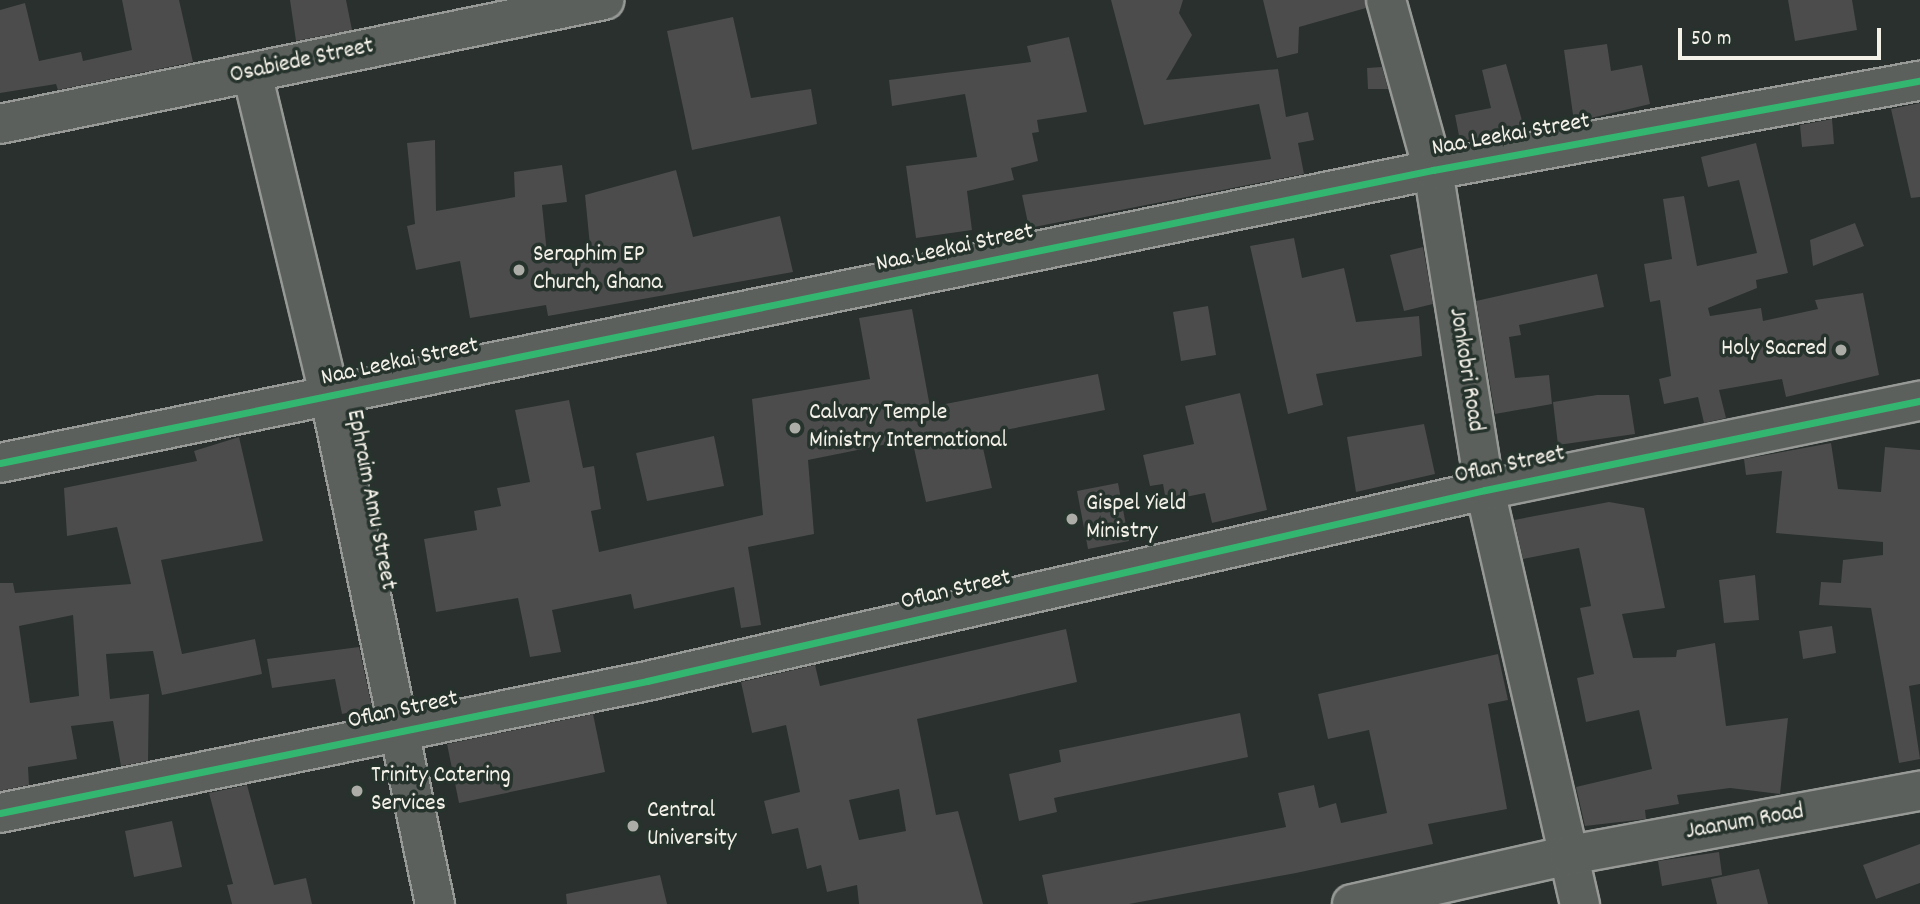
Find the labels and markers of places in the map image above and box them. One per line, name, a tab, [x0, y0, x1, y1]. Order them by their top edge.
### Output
place label: Seraphim EP Church, Ghana	[533, 242, 663, 298]
marker: Seraphim EP Church, Ghana	[511, 262, 527, 278]
place label: Holy Sacred	[1721, 336, 1827, 364]
marker: Holy Sacred	[1833, 342, 1849, 358]
place label: Calvary Temple Ministry International	[809, 400, 1007, 456]
marker: Calvary Temple Ministry International	[787, 420, 803, 436]
place label: Gispel Yield Ministry	[1086, 491, 1186, 547]
marker: Gispel Yield Ministry	[1064, 511, 1080, 527]
place label: Trinity Catering Services	[371, 763, 511, 819]
marker: Trinity Catering Services	[349, 783, 365, 799]
place label: Central University	[647, 798, 737, 854]
marker: Central University	[625, 818, 641, 834]

